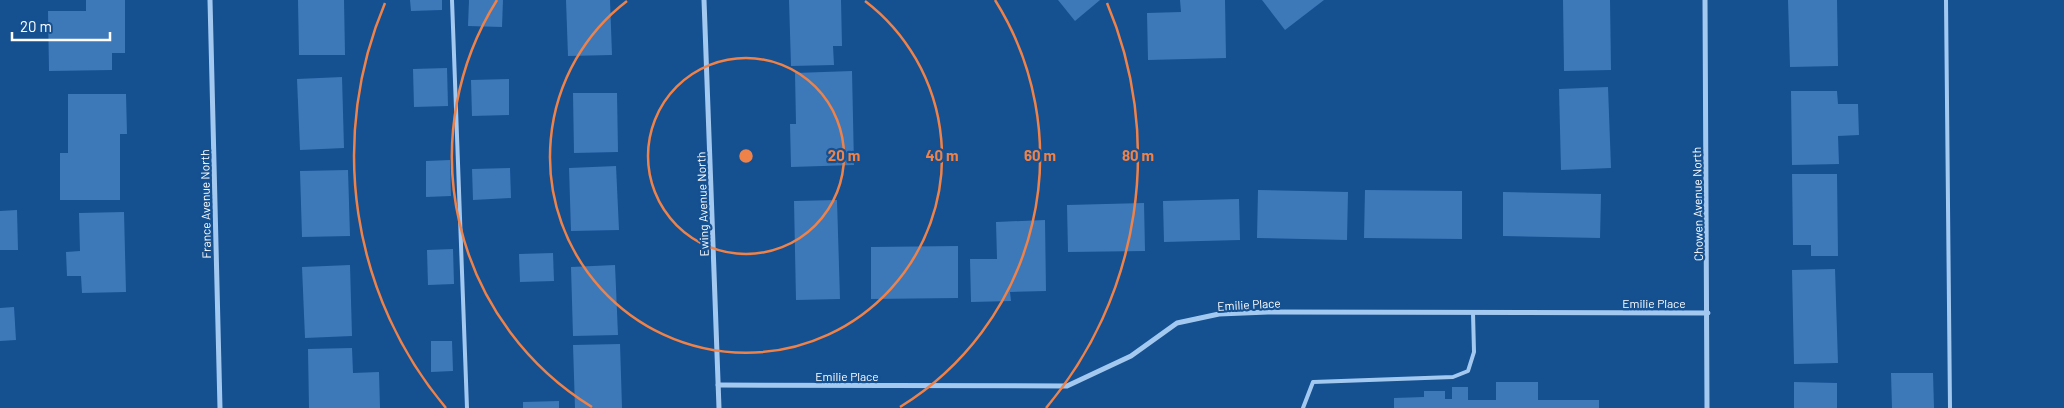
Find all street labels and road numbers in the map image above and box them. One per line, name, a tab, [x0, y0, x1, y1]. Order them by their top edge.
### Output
street label: Chowen Avenue North	[1689, 147, 1705, 261]
street label: France Avenue North	[197, 149, 213, 259]
street label: Ewing Avenue North	[693, 151, 711, 257]
street label: Emilie Place	[1217, 295, 1281, 313]
street label: Emilie Place	[1622, 296, 1686, 310]
street label: Emilie Place	[815, 369, 879, 383]

